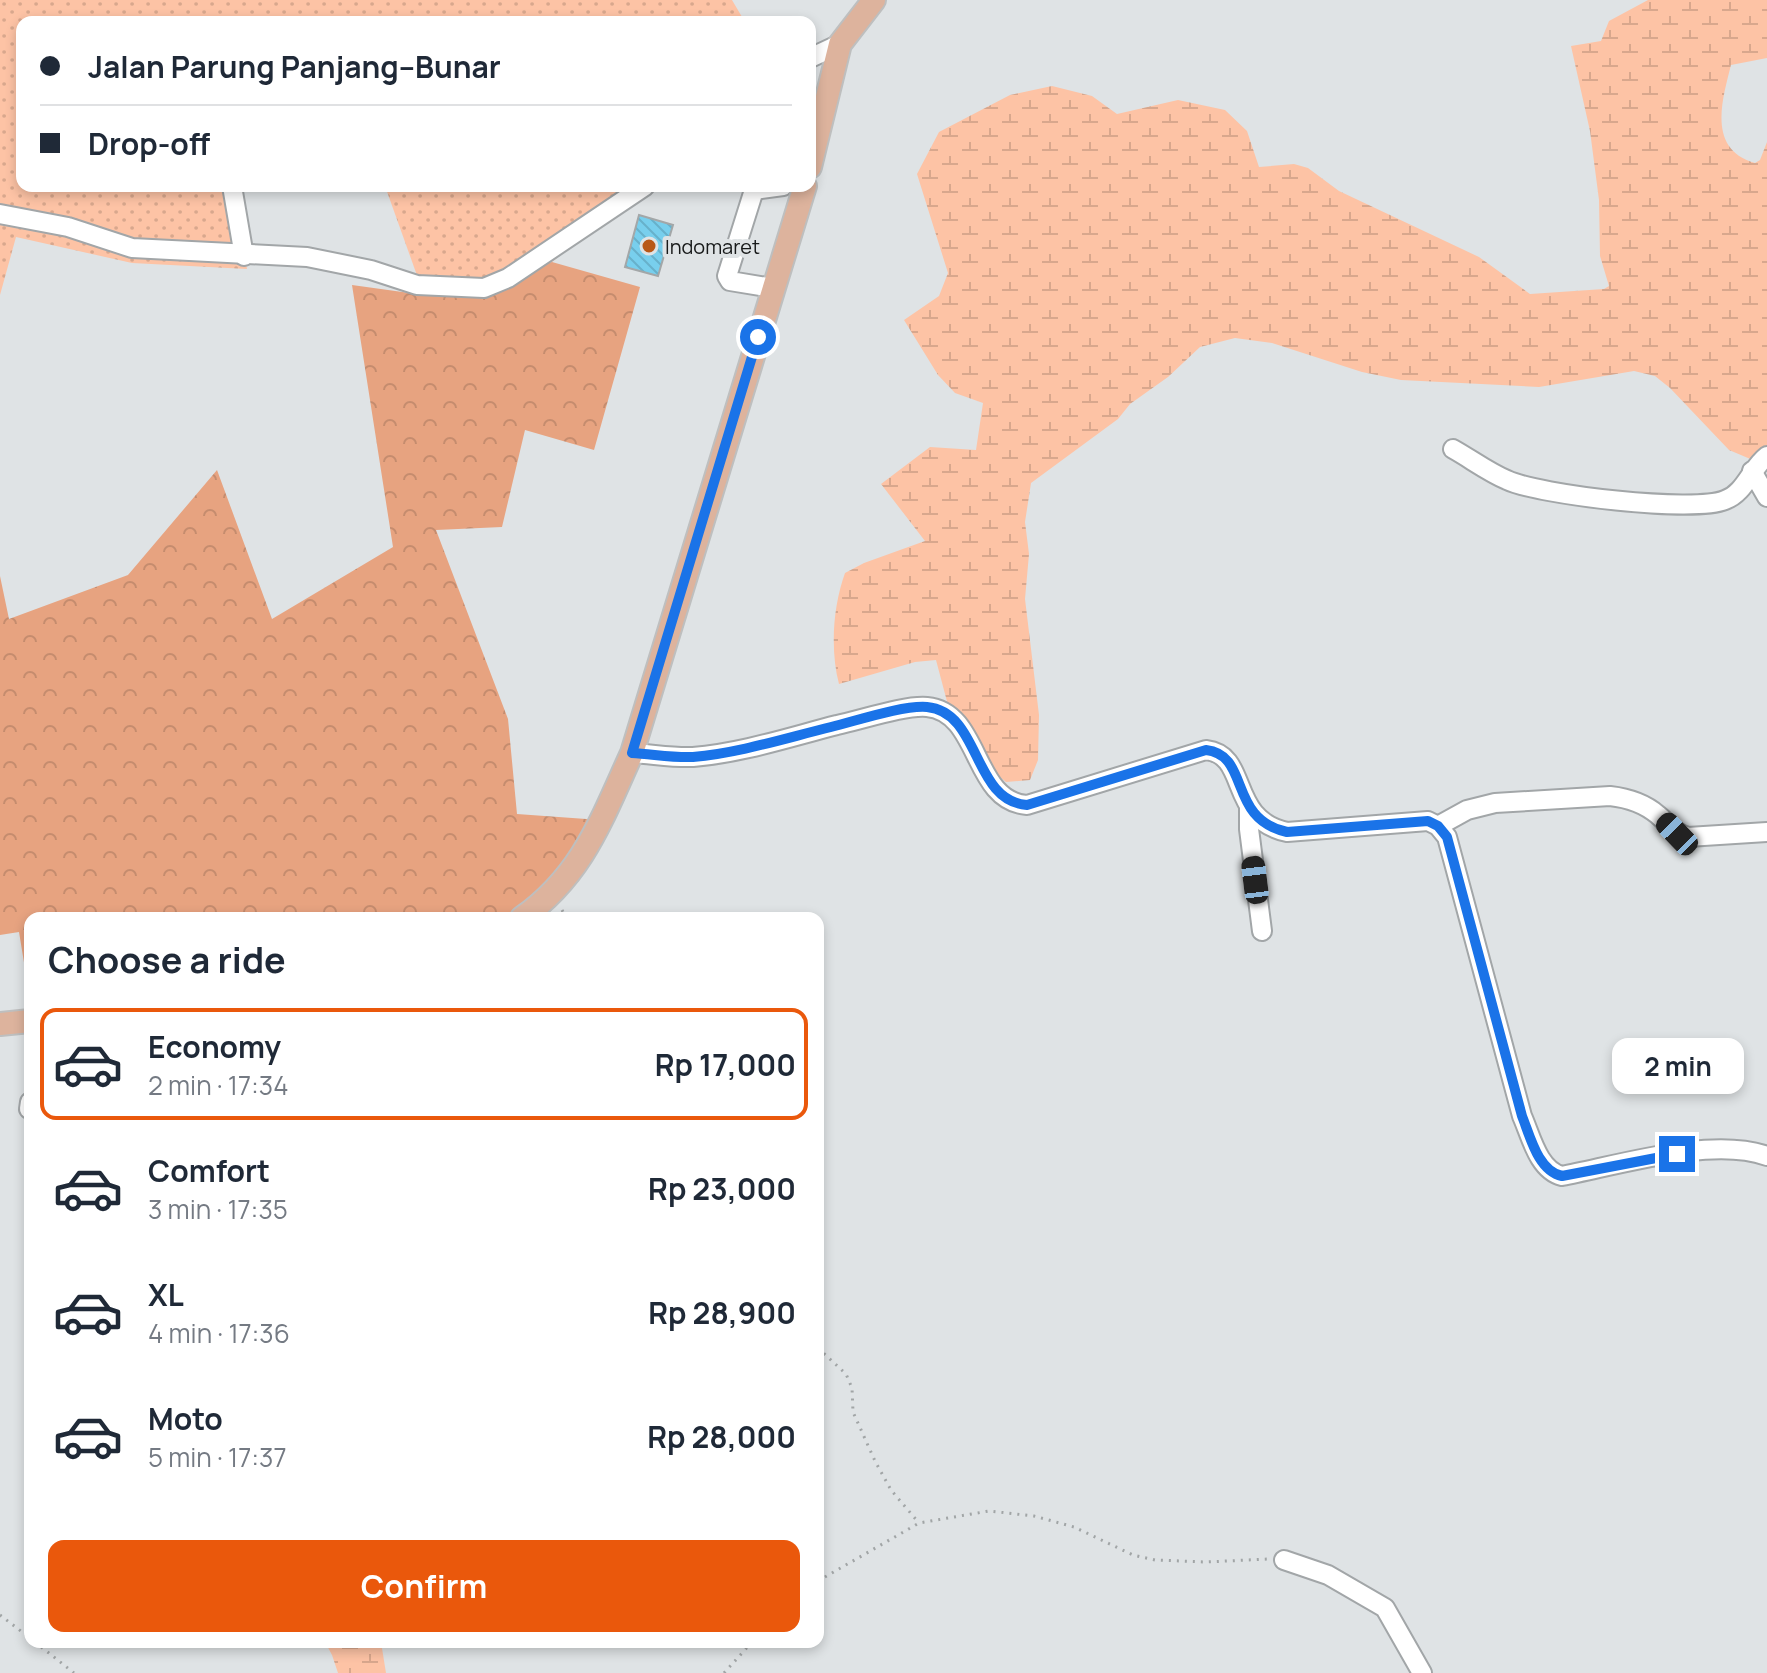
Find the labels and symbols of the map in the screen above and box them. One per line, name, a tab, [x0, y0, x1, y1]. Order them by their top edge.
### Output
place label: Indomaret	[665, 233, 760, 260]
marker: Indomaret	[640, 237, 658, 255]
route start	[740, 319, 776, 355]
car	[1652, 808, 1702, 860]
car	[1240, 855, 1270, 905]
callout: 2 min	[1611, 1038, 1743, 1094]
route end	[1659, 1136, 1695, 1172]

